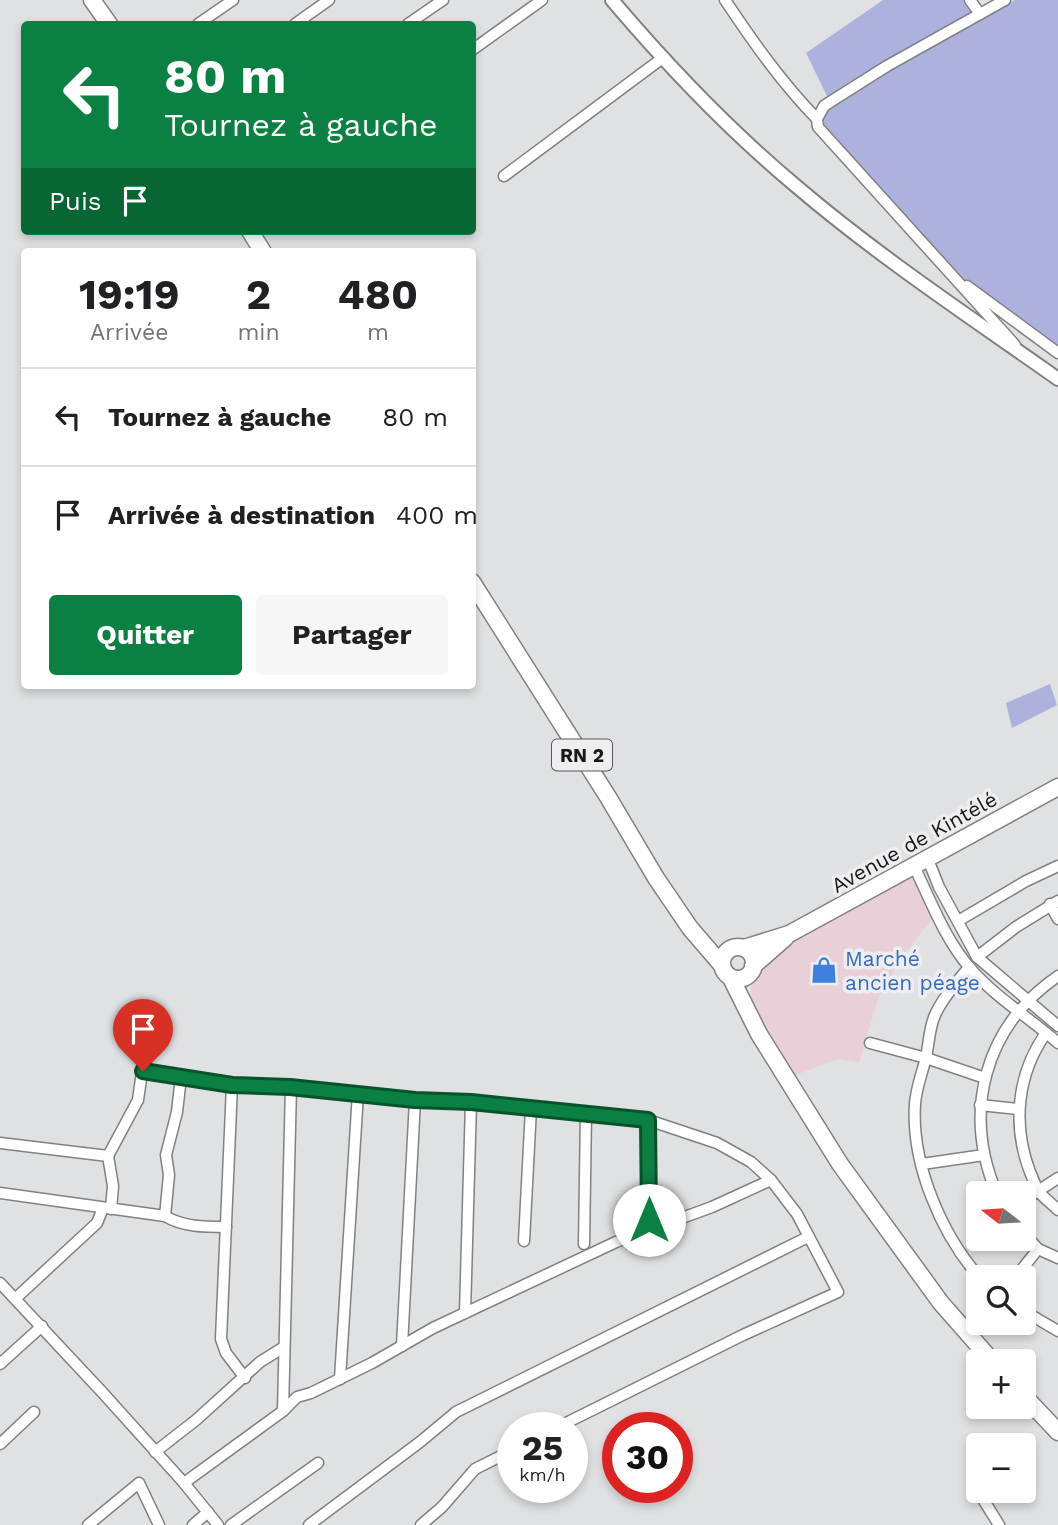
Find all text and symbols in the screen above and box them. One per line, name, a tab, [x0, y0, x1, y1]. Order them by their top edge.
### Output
text: 80 m	[164, 47, 286, 105]
icon: left	[49, 49, 140, 140]
text: Tournez à gauche	[164, 106, 437, 144]
icon: arrive	[116, 182, 154, 220]
text: Puis	[49, 186, 102, 216]
text: 19:19	[79, 270, 180, 319]
text: 2	[246, 270, 271, 319]
text: 480	[338, 270, 418, 319]
text: Arrivée	[90, 319, 169, 346]
text: min	[237, 319, 280, 346]
text: m	[367, 319, 389, 346]
icon: left	[49, 398, 87, 436]
text: Tournez à gauche	[108, 402, 331, 432]
text: 80 m	[382, 402, 448, 432]
icon: arrive	[49, 496, 87, 534]
text: Arrivée à destination	[108, 500, 375, 530]
text: 400 m	[396, 500, 478, 530]
button: Quitter	[49, 595, 242, 675]
button: Partager	[256, 595, 448, 675]
road number: RN 2	[552, 740, 612, 770]
street label: Avenue de Kintélé	[827, 786, 1001, 898]
place label: Marché ancien péage	[845, 946, 980, 995]
shop icon: Marché ancien péage	[809, 955, 839, 985]
pin	[113, 999, 173, 1071]
icon: arrive	[124, 1010, 162, 1048]
north arrow	[966, 1181, 1036, 1251]
map controls	[966, 1181, 1036, 1503]
position arrow	[612, 1183, 686, 1257]
button: search	[966, 1265, 1036, 1335]
button: +	[966, 1349, 1036, 1419]
speed limit sign: 30	[602, 1412, 693, 1503]
text: 25	[522, 1427, 563, 1469]
button: −	[966, 1433, 1036, 1503]
text: km/h	[519, 1464, 566, 1485]

